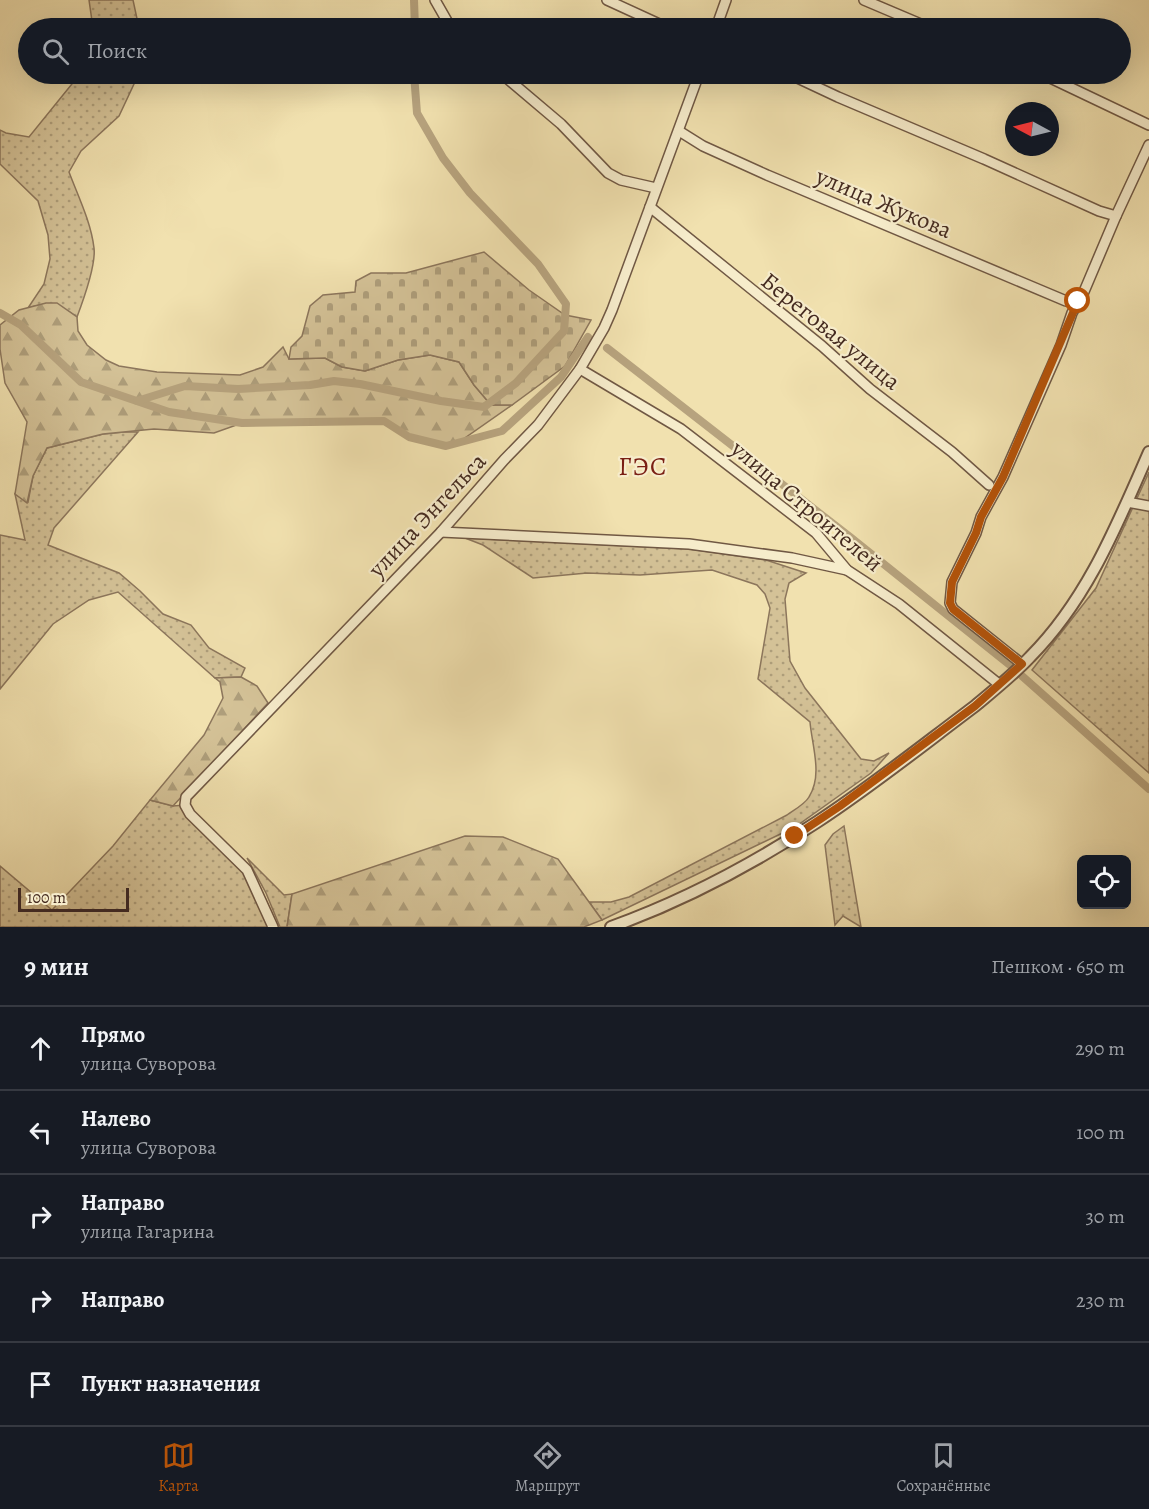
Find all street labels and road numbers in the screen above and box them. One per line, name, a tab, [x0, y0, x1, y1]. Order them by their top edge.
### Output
street label: улица Жукова	[810, 160, 957, 246]
street label: Береговая улица	[754, 265, 908, 397]
street label: улица Строителей	[724, 432, 890, 579]
street label: улица Энгельса	[360, 446, 493, 585]

